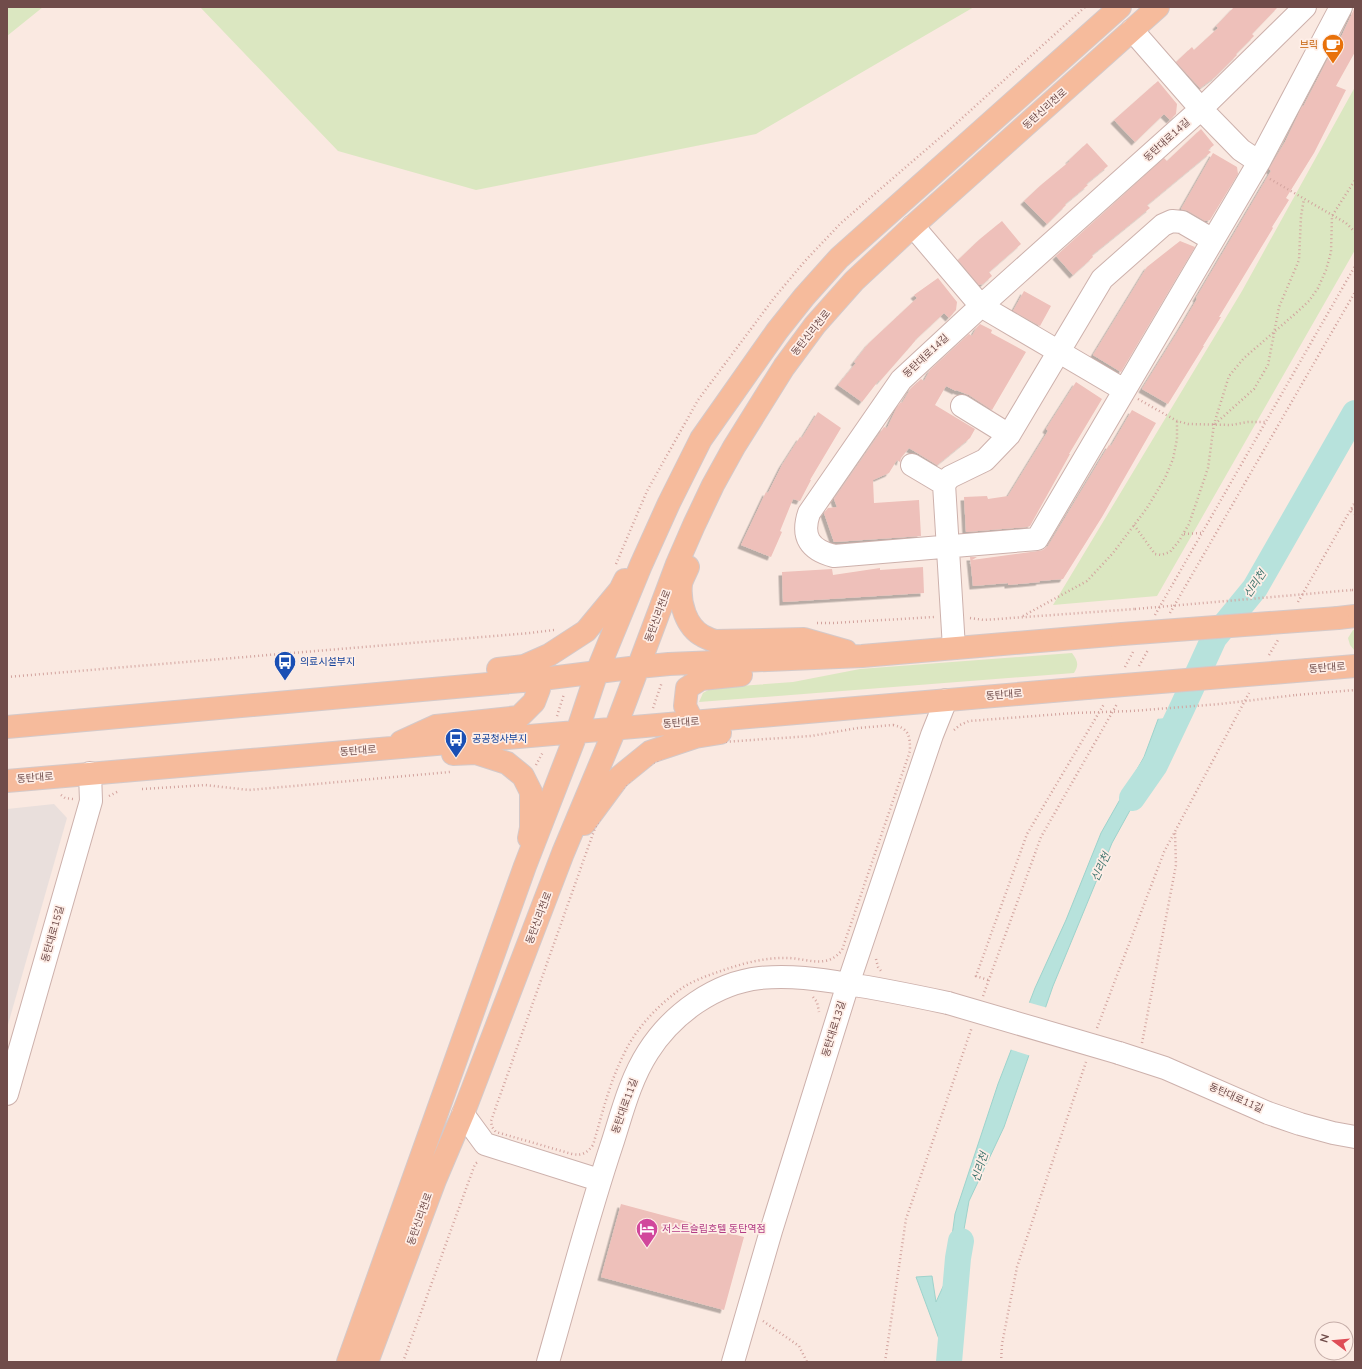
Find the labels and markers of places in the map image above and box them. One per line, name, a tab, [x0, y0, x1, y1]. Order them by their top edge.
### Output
cafe icon: 브릭	[1320, 32, 1346, 65]
place label: 브릭	[1300, 38, 1318, 52]
bus stop icon: 의료시설부지	[272, 649, 298, 682]
place label: 의료시설부지	[300, 655, 355, 669]
bus stop icon: 공공청사부지	[443, 726, 469, 759]
place label: 공공청사부지	[472, 732, 527, 746]
hotel icon: 저스트슬립호텔 동탄역점	[634, 1216, 660, 1249]
place label: 저스트슬립호텔 동탄역점	[662, 1222, 766, 1236]

